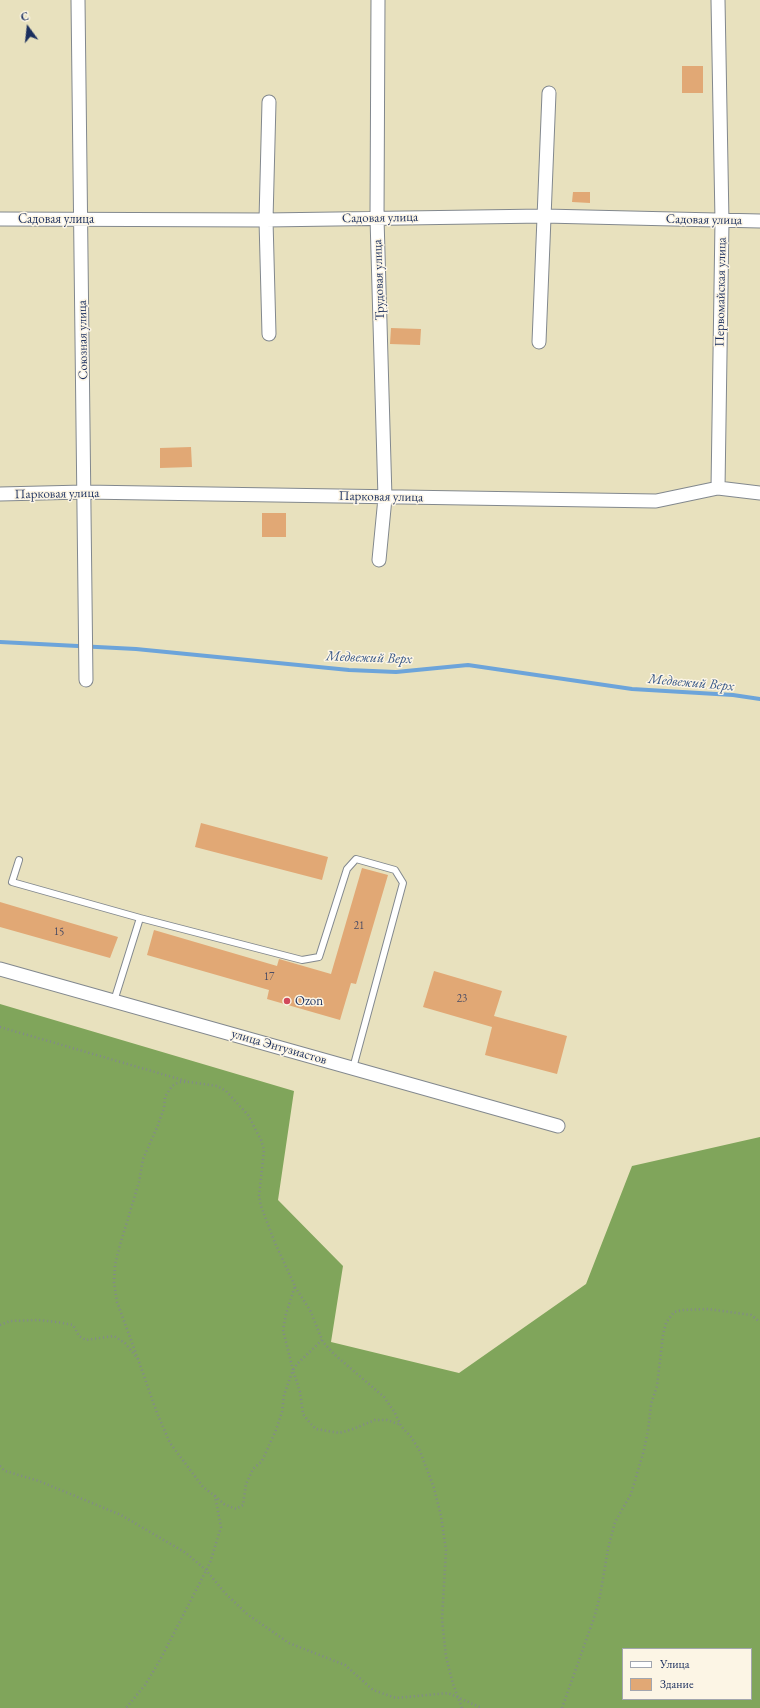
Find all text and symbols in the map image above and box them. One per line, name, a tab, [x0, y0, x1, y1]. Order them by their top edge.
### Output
north arrow	[8, 8, 48, 48]
text: С	[19, 9, 30, 24]
street label: Садовая улица	[342, 210, 418, 226]
street label: Садовая улица	[18, 211, 94, 227]
street label: Садовая улица	[666, 212, 742, 228]
street label: Первомайская улица	[712, 237, 730, 347]
street label: Трудовая улица	[370, 239, 388, 321]
street label: Союзная улица	[75, 300, 91, 380]
street label: Парковая улица	[15, 485, 99, 503]
street label: Парковая улица	[339, 488, 423, 506]
water label: Медвежий Верх	[326, 648, 412, 668]
water label: Медвежий Верх	[647, 671, 735, 695]
house number: 21	[354, 919, 364, 933]
house number: 15	[54, 925, 64, 939]
house number: 17	[264, 970, 274, 984]
house number: 23	[457, 992, 467, 1006]
place label: Ozon	[295, 993, 323, 1009]
marker: Ozon	[282, 996, 292, 1006]
street label: улица Энтузиастов	[229, 1026, 329, 1068]
legend	[622, 1648, 752, 1700]
text: Улица	[660, 1656, 690, 1672]
text: Здание	[660, 1676, 694, 1692]

